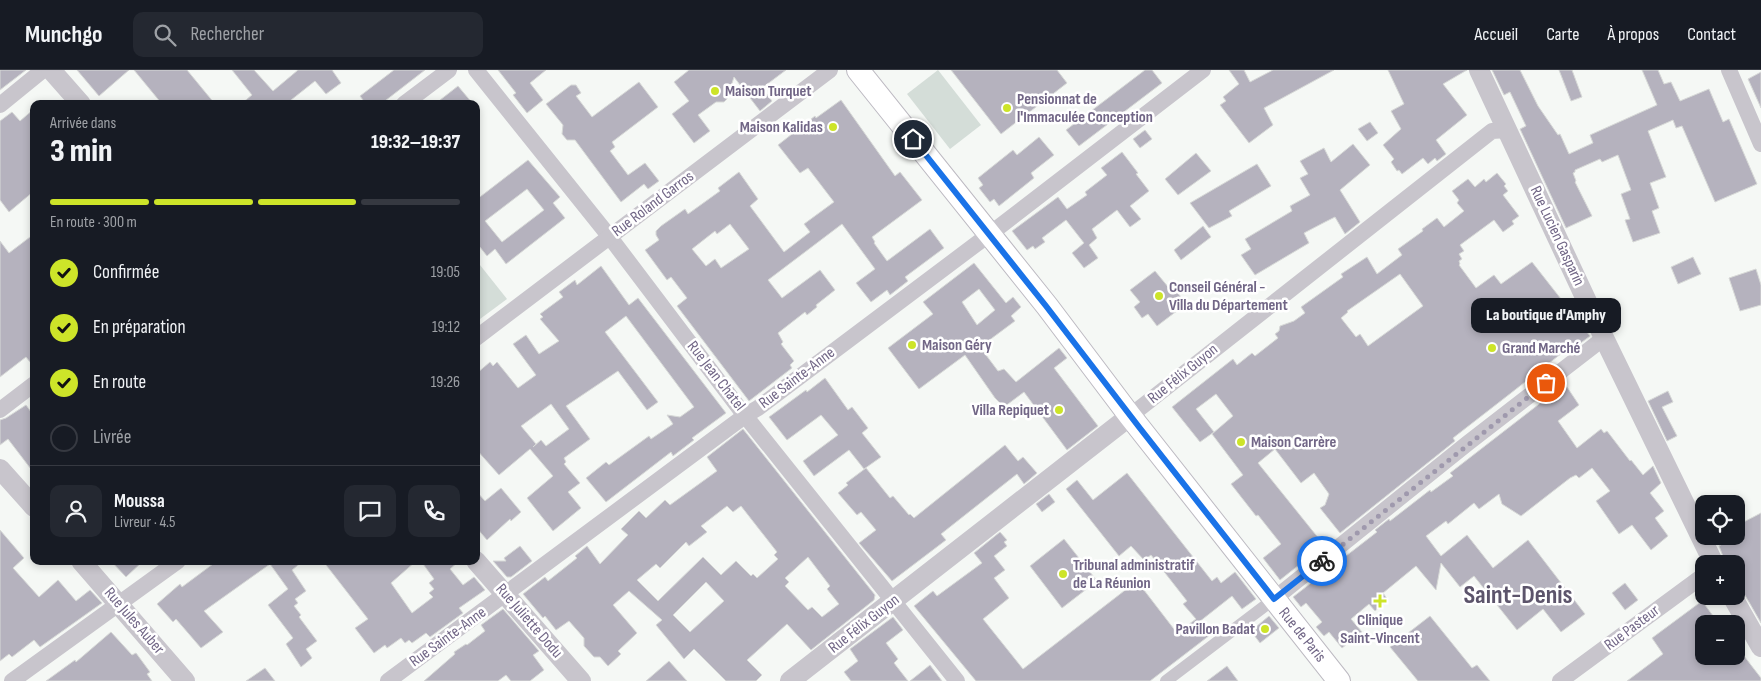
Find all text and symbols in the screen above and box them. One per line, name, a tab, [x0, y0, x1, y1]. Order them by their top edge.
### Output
search box	[133, 12, 483, 57]
text: Munchgo	[25, 20, 103, 49]
icon: search	[151, 21, 179, 49]
text: Rechercher	[191, 23, 264, 46]
text: Accueil	[1474, 24, 1518, 45]
text: Carte	[1546, 24, 1579, 45]
text: À propos	[1607, 24, 1659, 45]
text: Contact	[1687, 24, 1736, 45]
place label: Maison Turquet	[725, 82, 812, 101]
marker: Maison Turquet	[709, 85, 721, 97]
place label: Pensionnat de l'Immaculée Conception	[1017, 90, 1153, 127]
marker: Pensionnat de l'Immaculée Conception	[1001, 102, 1013, 114]
text: Arrivée dans	[50, 114, 116, 133]
place label: Maison Kalidas	[740, 118, 823, 137]
pin	[892, 118, 934, 160]
marker: Maison Kalidas	[827, 121, 839, 133]
icon: home	[899, 125, 927, 153]
text: 19:32–19:37	[371, 131, 460, 154]
text: 3 min	[50, 132, 112, 171]
street label: Rue Roland Garros	[608, 167, 698, 241]
street label: Rue Lucien Gasparin	[1526, 183, 1588, 289]
text: En route · 300 m	[50, 213, 137, 232]
icon: check	[50, 259, 78, 287]
text: Confirmée	[93, 261, 159, 284]
text: 19:05	[431, 263, 460, 282]
place label: Conseil Général - Villa du Département	[1169, 278, 1288, 315]
marker: Conseil Général - Villa du Département	[1153, 290, 1165, 302]
callout: La boutique d'Amphy	[1471, 298, 1621, 333]
text: La boutique d'Amphy	[1486, 306, 1606, 325]
icon: check	[50, 314, 78, 342]
text: En préparation	[93, 316, 186, 339]
text: 19:12	[432, 318, 460, 337]
place label: Maison Géry	[922, 336, 992, 355]
street label: Rue Jean Chatel	[683, 337, 749, 415]
marker: Maison Géry	[906, 339, 918, 351]
place label: Grand Marché	[1502, 339, 1581, 358]
street label: Rue Félix Guyon	[1144, 340, 1222, 408]
marker: Grand Marché	[1486, 342, 1498, 354]
street label: Rue Sainte-Anne	[755, 343, 839, 413]
pin	[1525, 362, 1567, 404]
icon: check	[50, 369, 78, 397]
icon: bag	[1532, 369, 1560, 397]
text: En route	[93, 371, 146, 394]
text: 19:26	[431, 373, 460, 392]
place label: Villa Repiquet	[972, 401, 1049, 420]
marker: Villa Repiquet	[1053, 404, 1065, 416]
text: Livrée	[93, 426, 131, 449]
place label: Maison Carrère	[1251, 433, 1337, 452]
marker: Maison Carrère	[1235, 436, 1247, 448]
button: person	[50, 485, 102, 537]
button: chat	[344, 485, 396, 537]
button: phone	[408, 485, 460, 537]
text: Moussa	[114, 490, 165, 513]
map controls	[1695, 495, 1745, 665]
button: locate	[1695, 495, 1745, 545]
text: Livreur · 4.5	[114, 513, 175, 532]
courier	[1297, 536, 1347, 586]
icon: bike	[1308, 547, 1336, 575]
button: +	[1695, 555, 1745, 605]
place label: Tribunal administratif de La Réunion	[1073, 556, 1196, 593]
marker: Tribunal administratif de La Réunion	[1057, 568, 1069, 580]
street label: Rue Juliette Dodu	[492, 580, 566, 662]
district label: Saint-Denis	[1463, 580, 1573, 611]
street label: Rue Jules Auber	[100, 584, 168, 658]
street label: Rue Félix Guyon	[825, 591, 903, 657]
marker: Clinique Saint-Vincent	[1373, 594, 1387, 608]
street label: Rue Pasteur	[1601, 601, 1664, 655]
street label: Rue Sainte-Anne	[406, 603, 490, 671]
street label: Rue de Paris	[1274, 604, 1330, 666]
place label: Clinique Saint-Vincent	[1340, 611, 1420, 648]
button: −	[1695, 615, 1745, 665]
place label: Pavillon Badat	[1175, 620, 1255, 639]
marker: Pavillon Badat	[1259, 623, 1271, 635]

